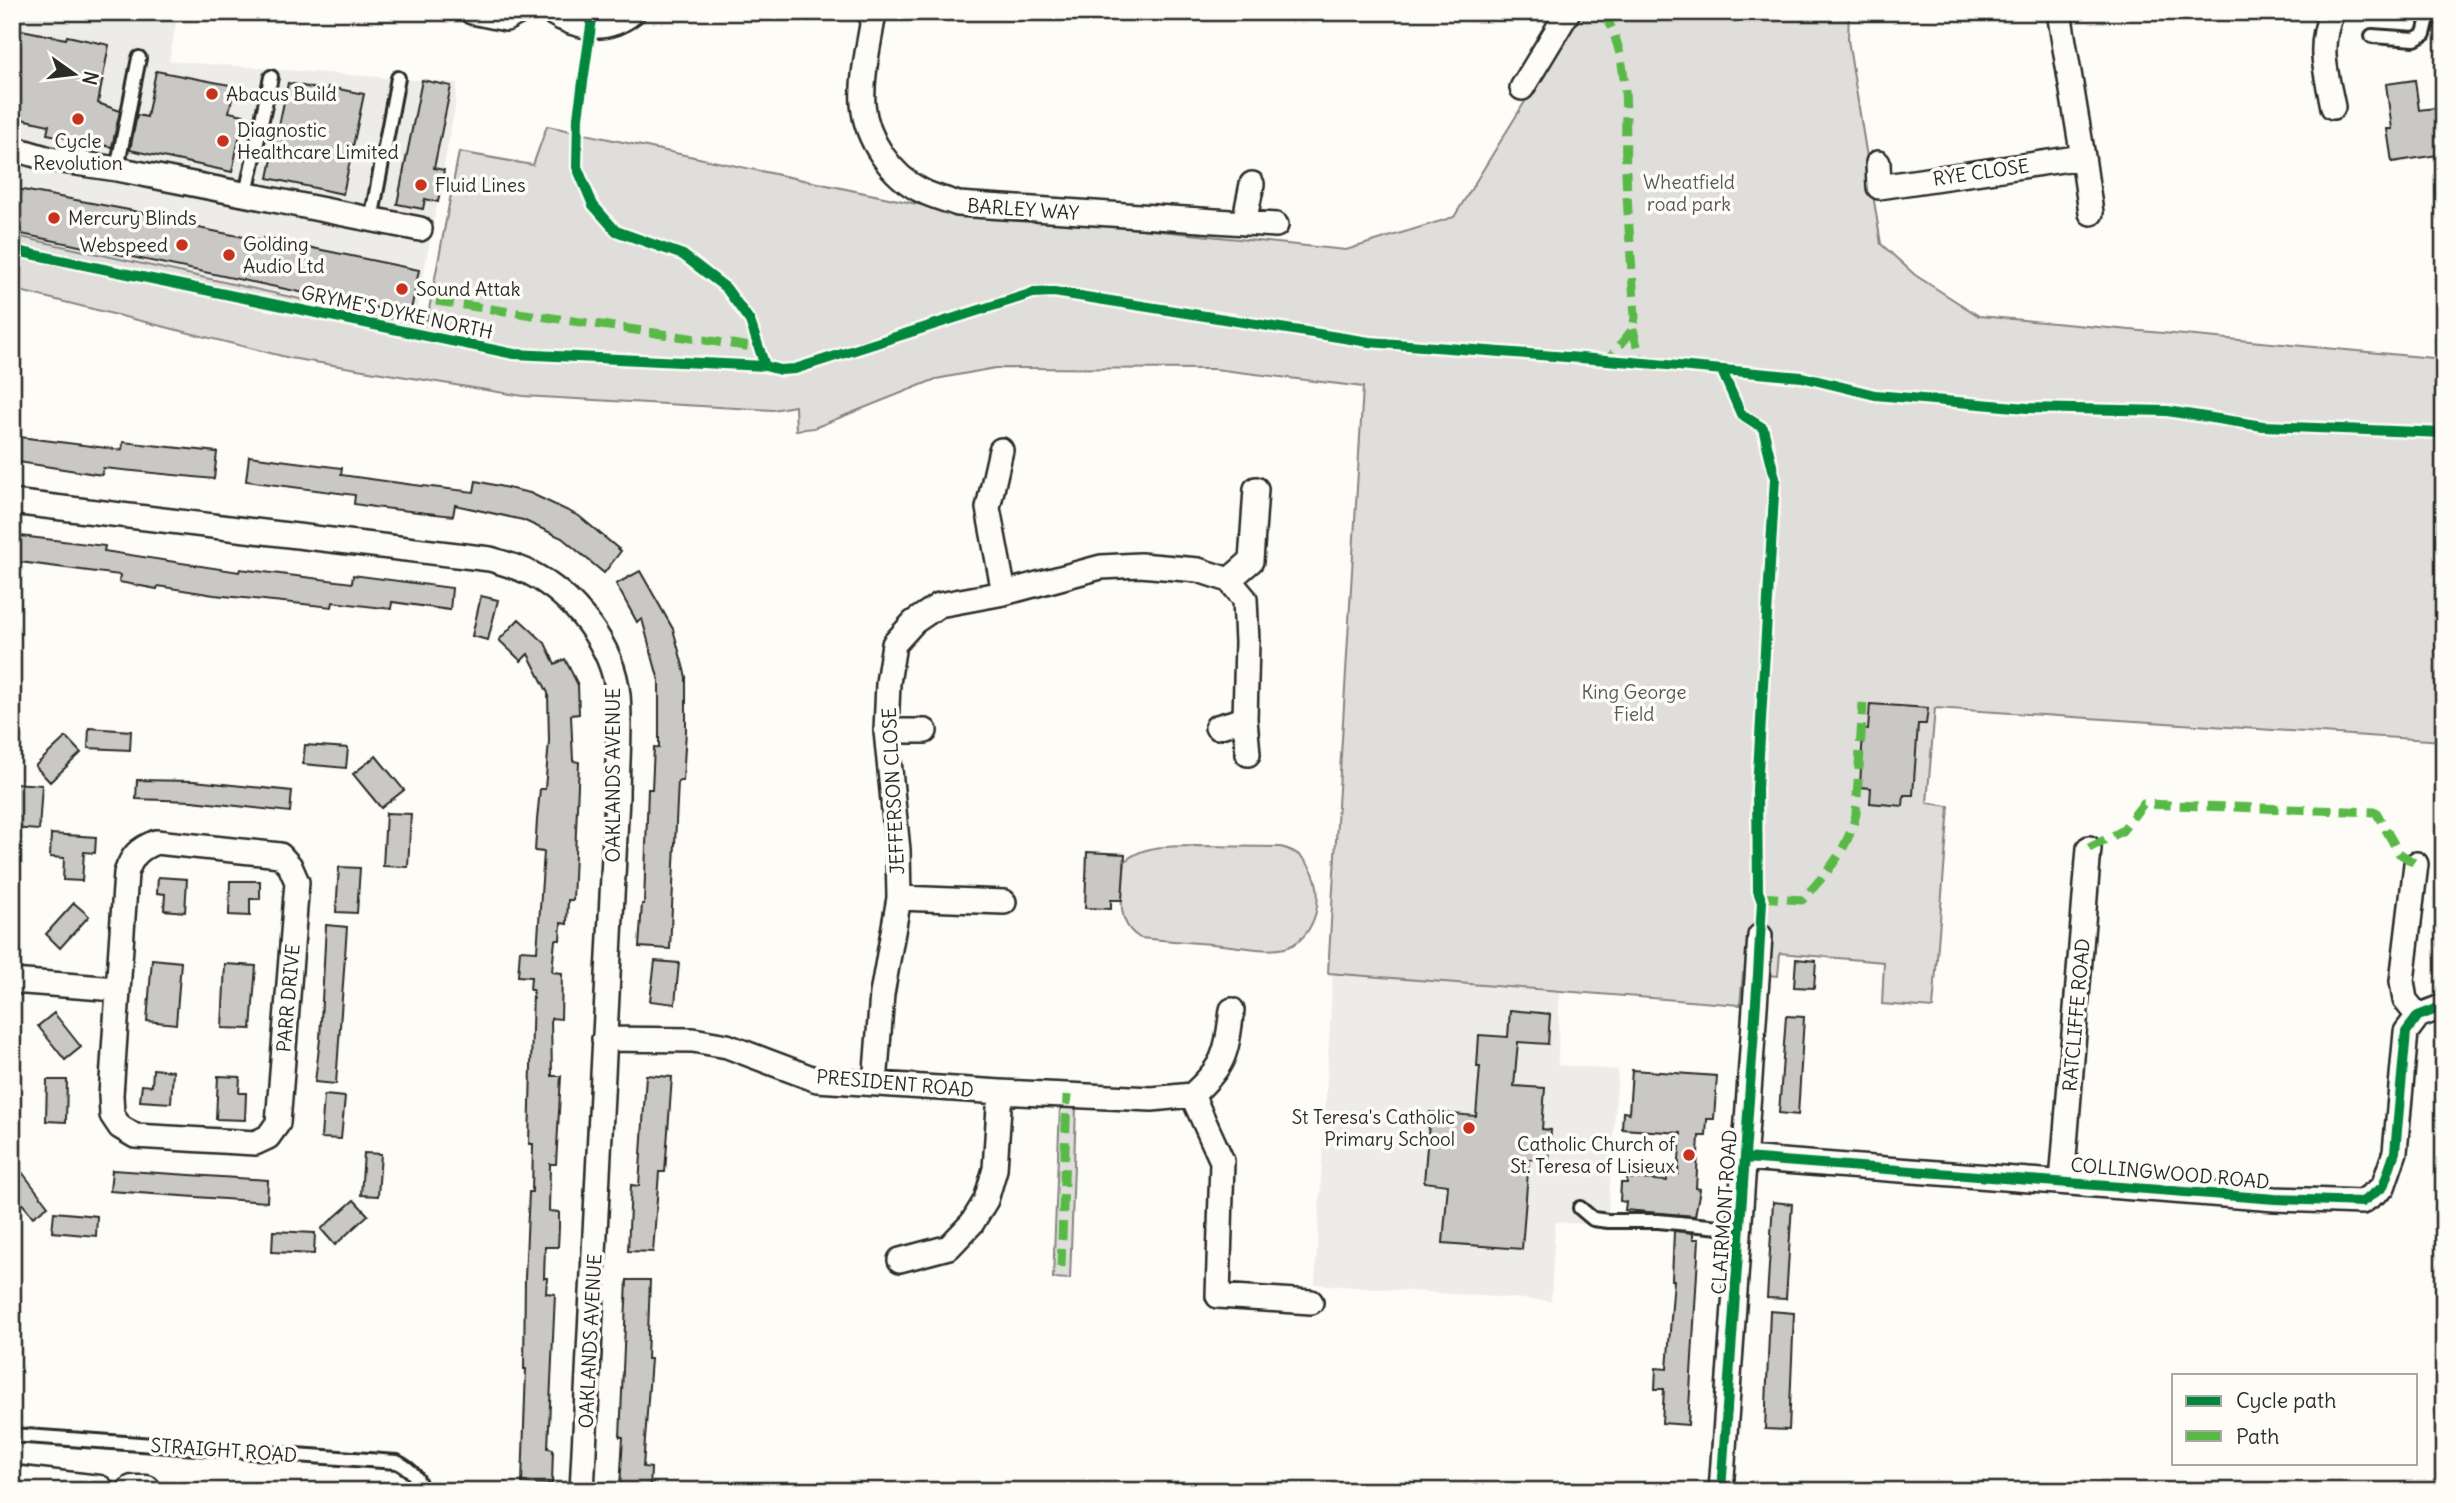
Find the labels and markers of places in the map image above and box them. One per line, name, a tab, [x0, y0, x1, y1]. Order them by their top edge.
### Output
place label: Abacus Build	[226, 82, 337, 106]
marker: Abacus Build	[204, 86, 220, 102]
marker: Cycle Revolution	[70, 111, 86, 127]
place label: Diagnostic Healthcare Limited	[237, 118, 399, 164]
place label: Cycle Revolution	[33, 129, 123, 175]
marker: Diagnostic Healthcare Limited	[215, 133, 231, 149]
place label: Fluid Lines	[435, 173, 526, 197]
marker: Fluid Lines	[413, 177, 429, 193]
place label: Mercury Blinds	[68, 206, 197, 230]
marker: Mercury Blinds	[46, 210, 62, 226]
place label: Golding Audio Ltd	[243, 232, 324, 278]
place label: Webspeed	[80, 233, 168, 257]
marker: Webspeed	[174, 237, 190, 253]
marker: Golding Audio Ltd	[221, 247, 237, 263]
place label: Sound Attak	[416, 277, 521, 301]
marker: Sound Attak	[394, 281, 410, 297]
place label: St Teresa's Catholic Primary School	[1292, 1105, 1455, 1151]
marker: St Teresa's Catholic Primary School	[1461, 1120, 1477, 1136]
place label: Catholic Church of St. Teresa of Lisieux	[1510, 1132, 1676, 1178]
marker: Catholic Church of St. Teresa of Lisieux	[1681, 1147, 1697, 1163]

